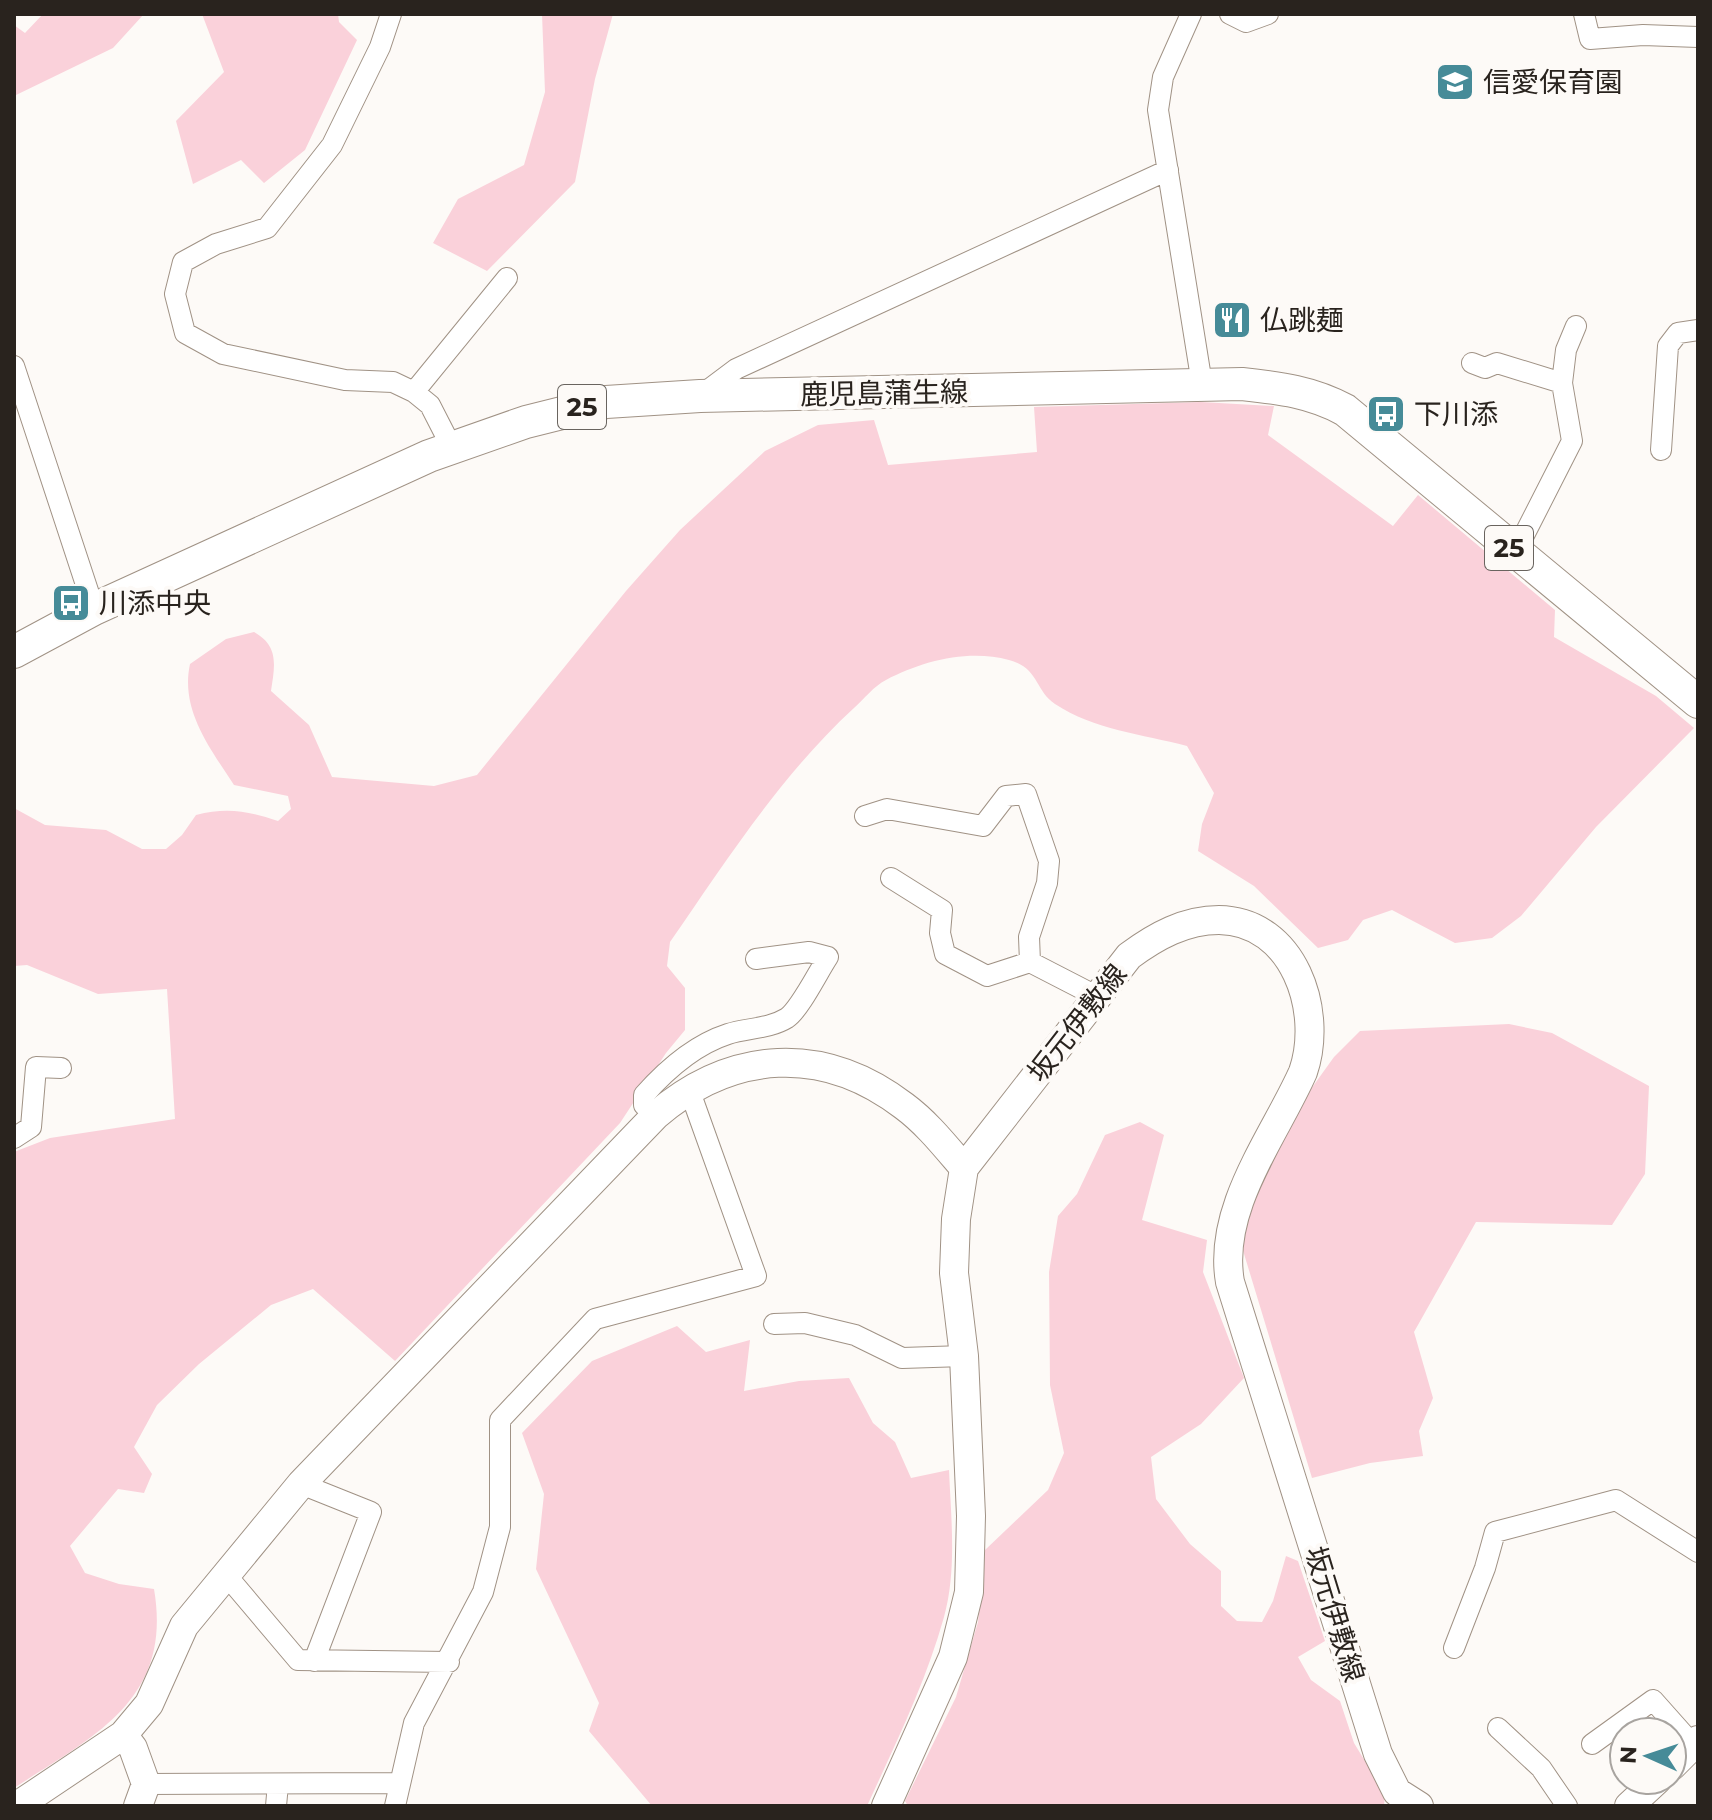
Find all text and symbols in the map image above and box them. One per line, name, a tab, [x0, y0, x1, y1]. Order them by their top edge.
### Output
school or university icon: 信愛保育園	[1434, 61, 1476, 103]
place label: 信愛保育園	[1483, 65, 1623, 99]
restaurant icon: 仏跳麺	[1211, 299, 1253, 341]
place label: 仏跳麺	[1260, 303, 1344, 337]
street label: 鹿児島蒲生線	[800, 375, 968, 411]
road number: 25	[558, 385, 606, 429]
bus stop icon: 下川添	[1365, 393, 1407, 435]
place label: 下川添	[1414, 397, 1498, 431]
road number: 25	[1485, 526, 1533, 570]
bus stop icon: 川添中央	[50, 582, 92, 624]
place label: 川添中央	[99, 586, 211, 620]
street label: 坂元伊敷線	[1021, 957, 1133, 1089]
street label: 坂元伊敷線	[1298, 1542, 1372, 1686]
north arrow	[1608, 1716, 1688, 1796]
text: N	[1615, 1745, 1642, 1765]

